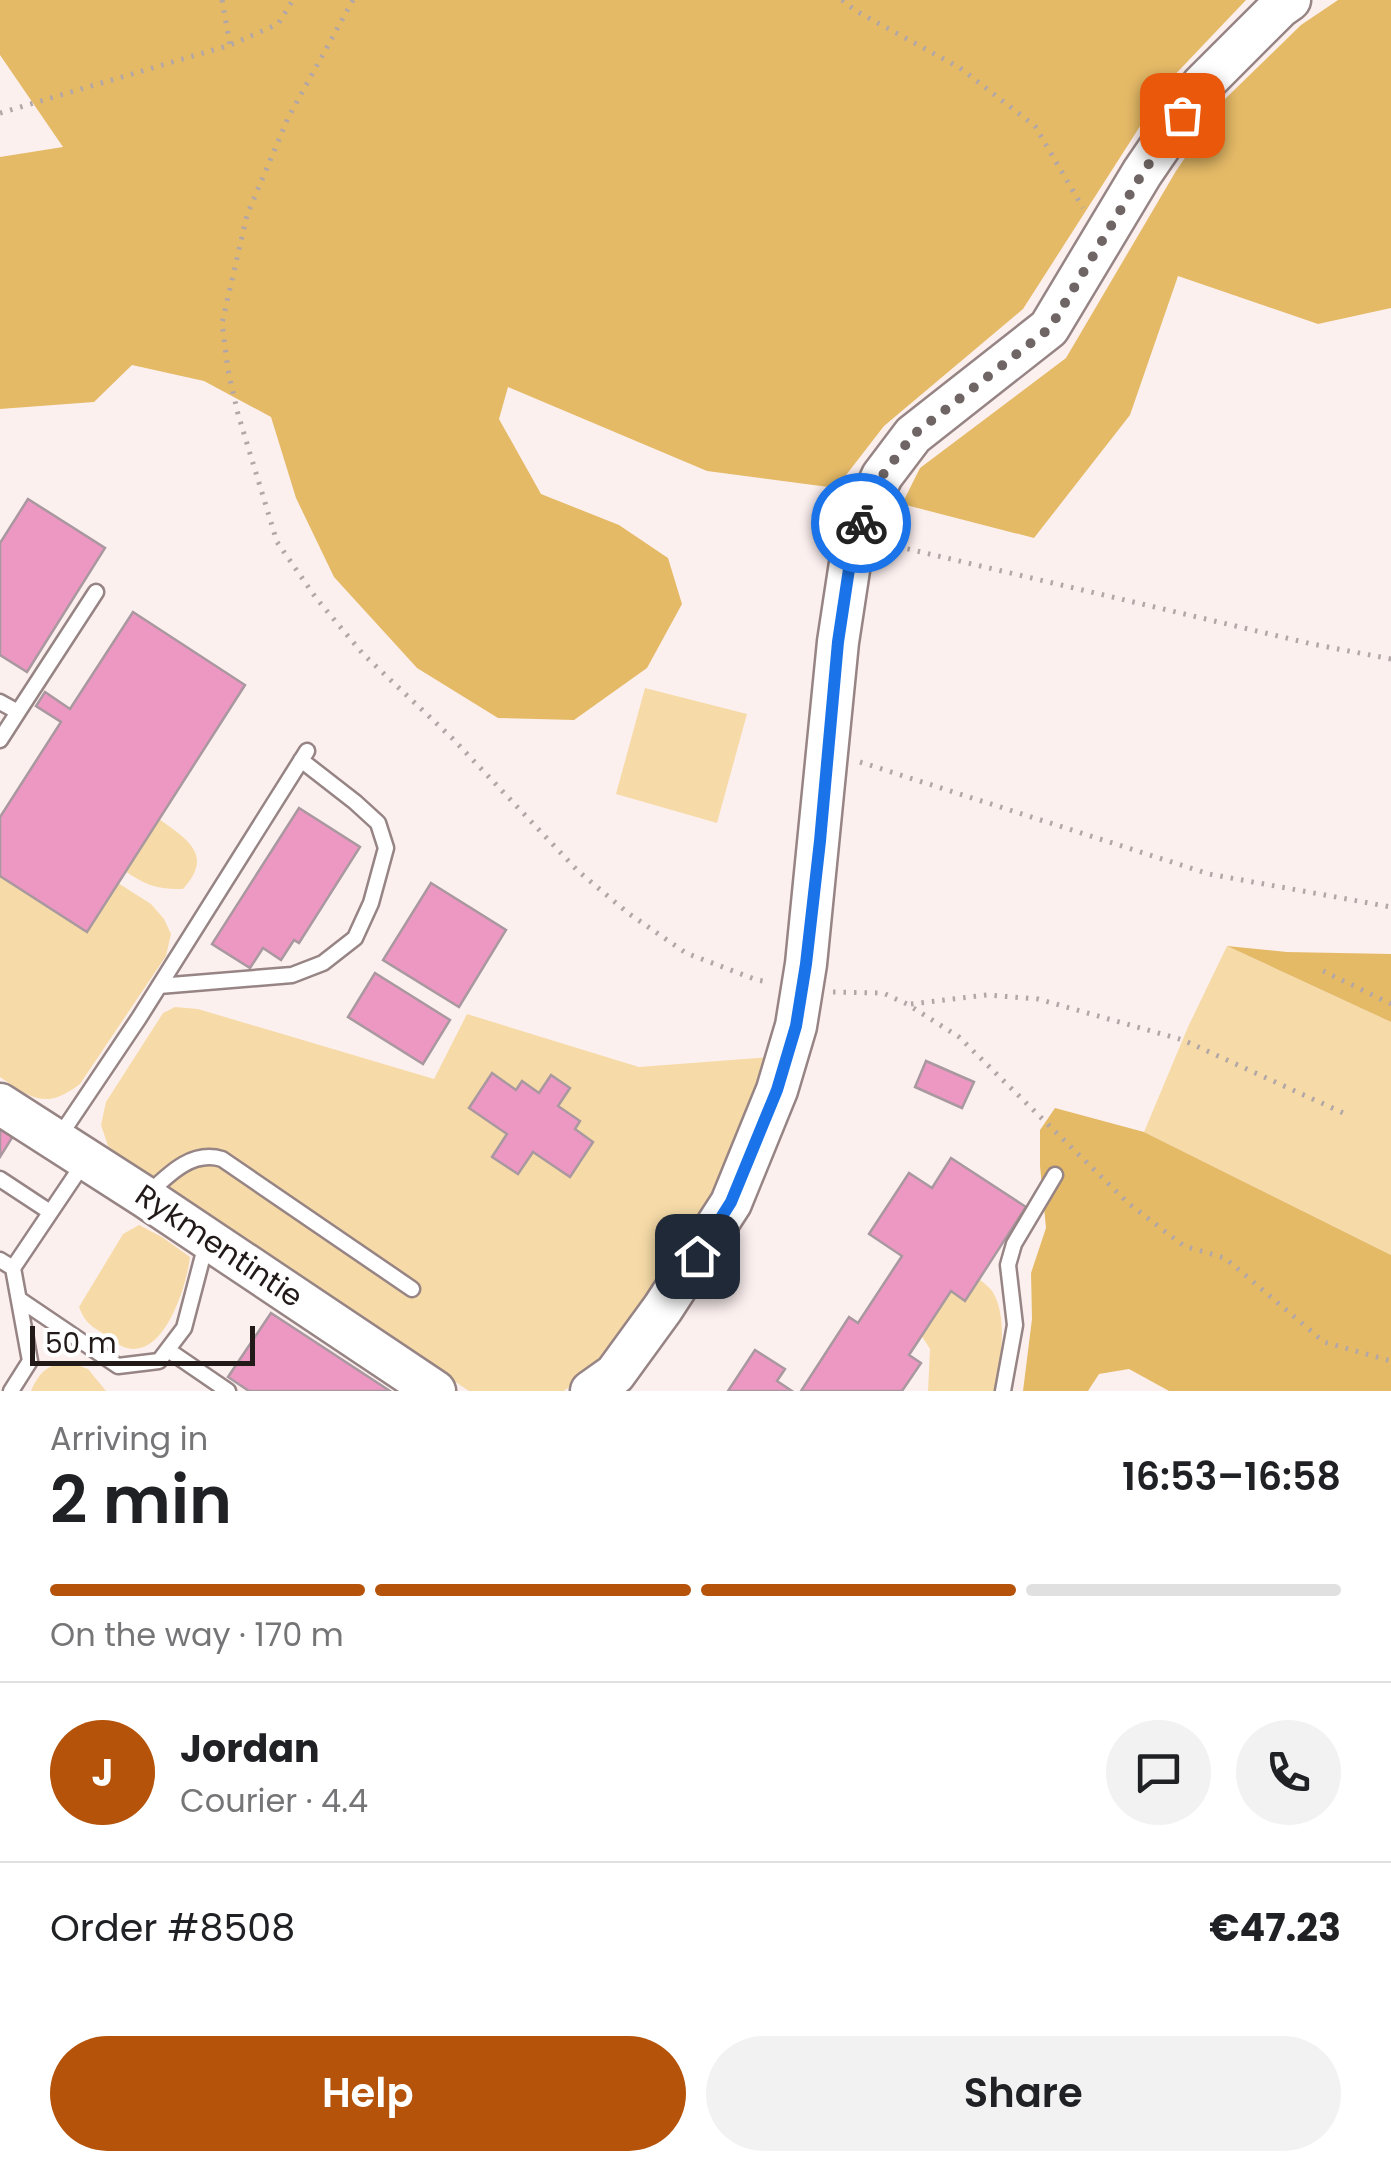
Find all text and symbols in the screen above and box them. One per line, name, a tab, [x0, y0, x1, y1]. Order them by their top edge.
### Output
pin	[1140, 73, 1225, 158]
icon: bag	[1155, 88, 1210, 143]
courier	[811, 473, 911, 573]
icon: bike	[834, 496, 889, 551]
street label: Rykmentintie	[127, 1174, 312, 1318]
pin	[655, 1214, 740, 1299]
icon: home	[670, 1229, 725, 1284]
scale bar	[30, 1321, 255, 1366]
text: 50 m	[45, 1324, 116, 1363]
text: Arriving in	[50, 1416, 208, 1461]
text: 16:53–16:58	[1122, 1450, 1341, 1503]
text: 2 min	[50, 1455, 232, 1546]
text: On the way · 170 m	[50, 1612, 344, 1657]
button: chat	[1106, 1720, 1211, 1825]
button: phone	[1236, 1720, 1341, 1825]
text: Jordan	[180, 1722, 320, 1775]
text: J	[92, 1746, 113, 1799]
text: Courier · 4.4	[180, 1778, 368, 1823]
text: Order #8508	[50, 1901, 295, 1954]
text: €47.23	[1209, 1901, 1341, 1954]
button: Help	[50, 2036, 686, 2151]
button: Share	[706, 2036, 1341, 2151]

